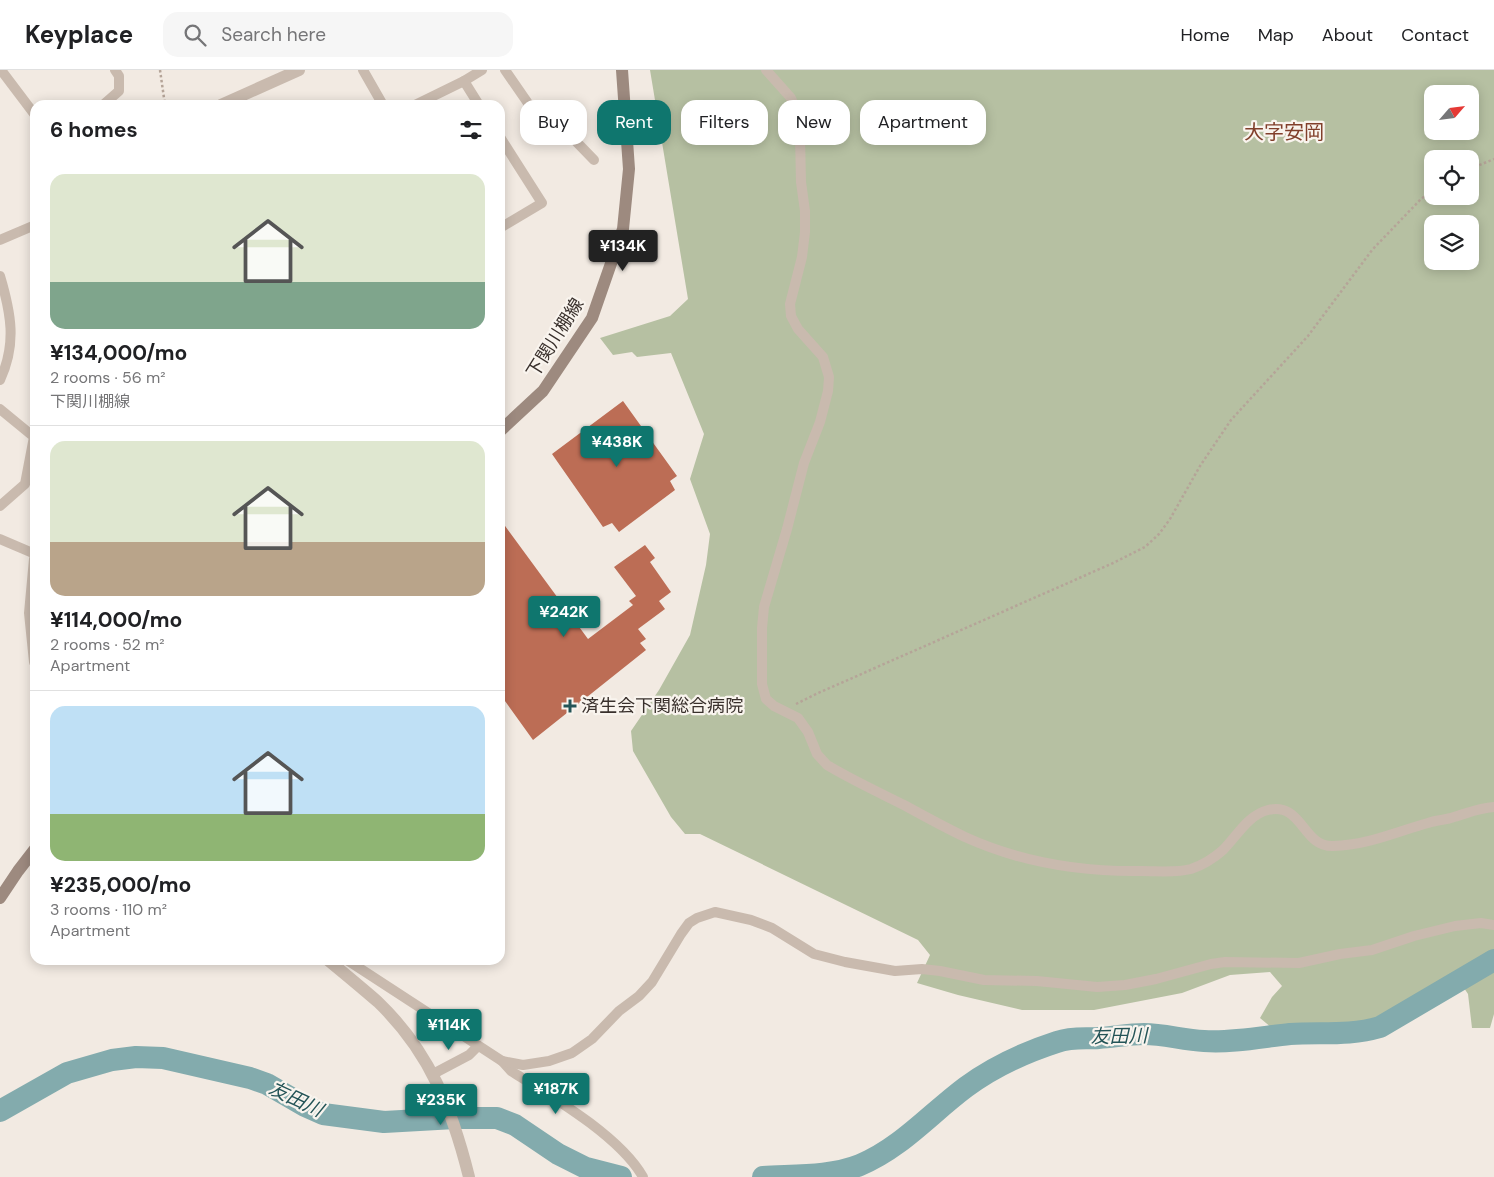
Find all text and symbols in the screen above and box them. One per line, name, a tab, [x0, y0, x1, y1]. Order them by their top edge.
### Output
search box	[163, 12, 513, 57]
text: Keyplace	[25, 19, 133, 50]
icon: search	[181, 21, 209, 49]
text: Search here	[221, 22, 326, 47]
text: Home	[1180, 23, 1230, 47]
text: Map	[1258, 23, 1294, 47]
text: About	[1322, 23, 1373, 47]
text: Contact	[1401, 23, 1469, 47]
north arrow	[1424, 85, 1479, 140]
map controls	[1424, 85, 1479, 270]
chip: Buy	[520, 100, 587, 145]
chip: Rent	[597, 100, 671, 145]
chip: Filters	[681, 100, 768, 145]
chip: New	[778, 100, 850, 145]
chip: Apartment	[860, 100, 986, 145]
text: 6 homes	[50, 116, 138, 144]
icon: filters	[457, 116, 485, 144]
district label: 大字安岡	[1244, 119, 1324, 145]
button: locate	[1424, 150, 1479, 205]
icon: home	[223, 206, 313, 296]
button: layers	[1424, 215, 1479, 270]
pin: ¥134K	[588, 230, 658, 272]
text: ¥134K	[600, 235, 646, 256]
street label: 下関川棚線	[521, 293, 589, 383]
text: ¥134,000/mo	[50, 339, 187, 367]
text: 2 rooms · 56 m²	[50, 367, 166, 388]
text: 下関川棚線	[50, 391, 130, 412]
pin: ¥438K	[582, 426, 652, 468]
text: ¥438K	[591, 431, 643, 452]
icon: home	[223, 473, 313, 563]
pin: ¥242K	[529, 596, 599, 638]
text: ¥242K	[539, 601, 589, 622]
text: ¥114,000/mo	[50, 606, 182, 634]
text: 2 rooms · 52 m²	[50, 634, 165, 655]
text: Apartment	[50, 655, 130, 676]
place label: 済生会下関総合病院	[581, 694, 743, 718]
marker: 済生会下関総合病院	[563, 699, 577, 713]
icon: home	[223, 738, 313, 828]
text: ¥235,000/mo	[50, 871, 191, 899]
text: 3 rooms · 110 m²	[50, 899, 167, 920]
text: Apartment	[50, 920, 130, 941]
pin: ¥114K	[414, 1008, 484, 1051]
text: ¥114K	[428, 1014, 470, 1035]
water label: 友田川	[1090, 1023, 1150, 1049]
pin: ¥187K	[521, 1072, 591, 1115]
water label: 友田川	[265, 1076, 329, 1123]
text: ¥187K	[533, 1078, 579, 1099]
pin: ¥235K	[406, 1084, 476, 1126]
text: ¥235K	[416, 1089, 466, 1110]

